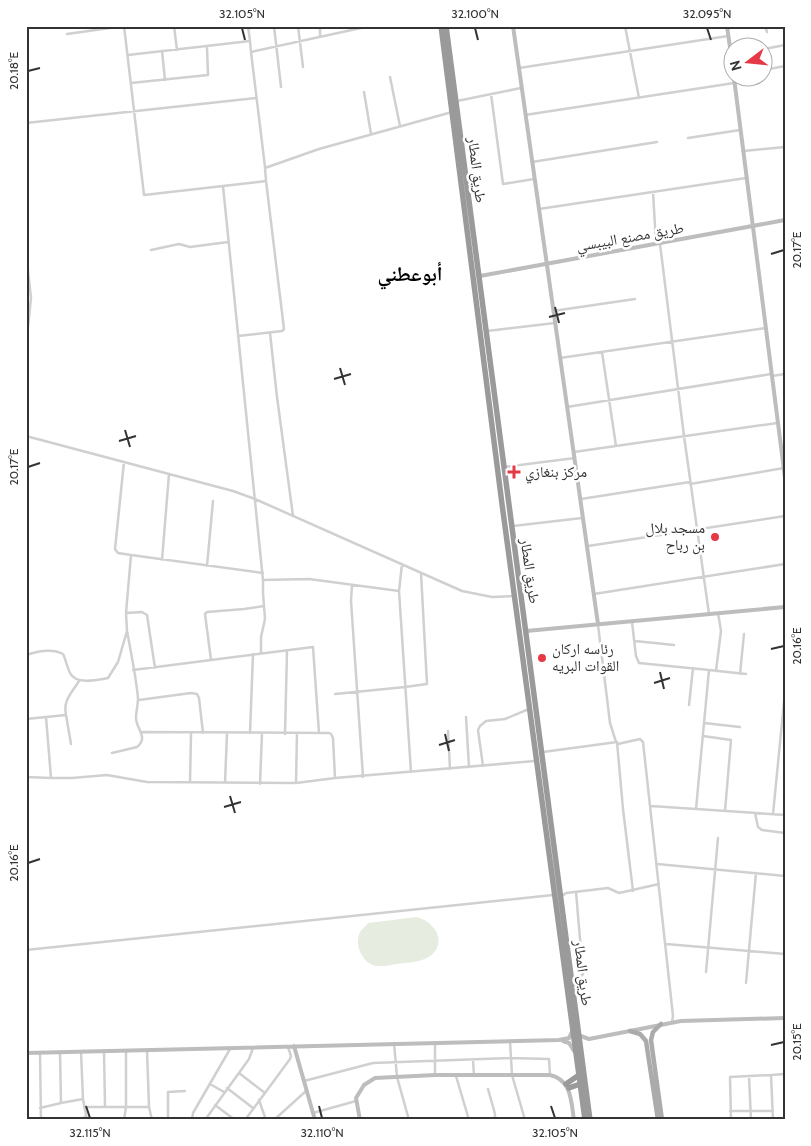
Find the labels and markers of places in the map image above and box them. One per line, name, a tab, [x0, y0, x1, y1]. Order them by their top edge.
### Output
place label: مركز بنغازي	[525, 463, 587, 484]
marker: مركز بنغازي	[507, 465, 521, 479]
place label: مسجد بلال بن رباح	[646, 519, 705, 555]
marker: مسجد بلال بن رباح	[709, 531, 721, 543]
place label: رئاسه اركان القوات البريه	[552, 640, 619, 675]
marker: رئاسه اركان القوات البريه	[536, 652, 548, 664]

